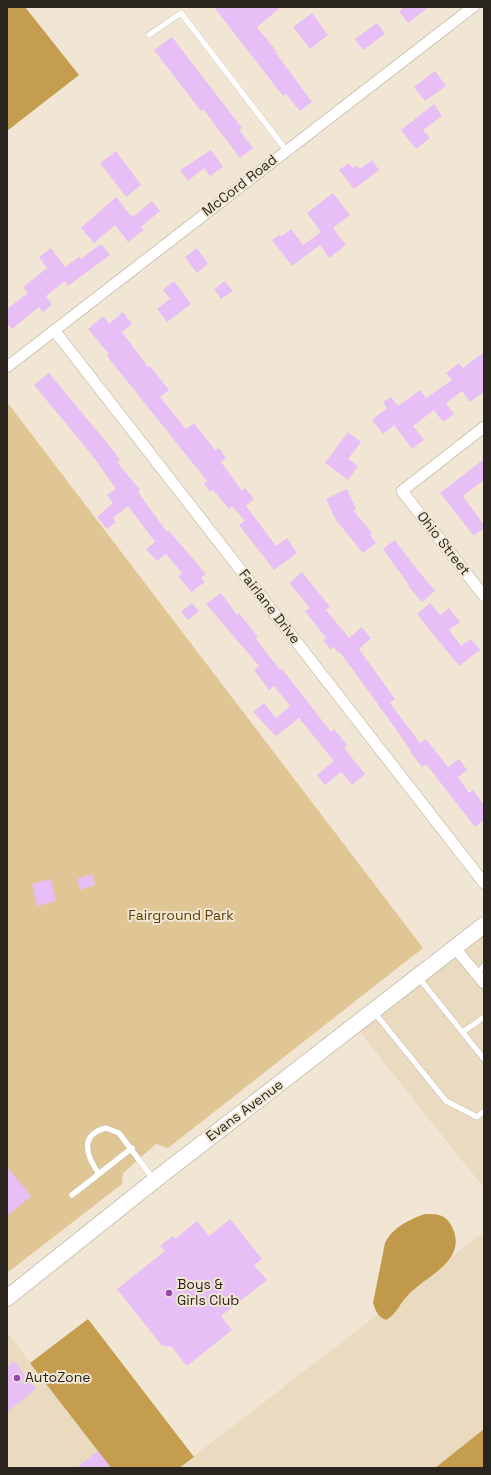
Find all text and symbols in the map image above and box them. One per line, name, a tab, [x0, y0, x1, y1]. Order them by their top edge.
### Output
street label: McCord Road	[199, 152, 281, 220]
street label: Ohio Street	[413, 509, 473, 579]
street label: Fairlane Drive	[235, 566, 303, 648]
park label: Fairground Park	[128, 908, 234, 924]
street label: Evans Avenue	[203, 1077, 287, 1145]
place label: Boys & Girls Club	[177, 1277, 239, 1310]
marker: Boys & Girls Club	[164, 1288, 174, 1298]
place label: AutoZone	[25, 1370, 91, 1386]
marker: AutoZone	[12, 1373, 22, 1383]

